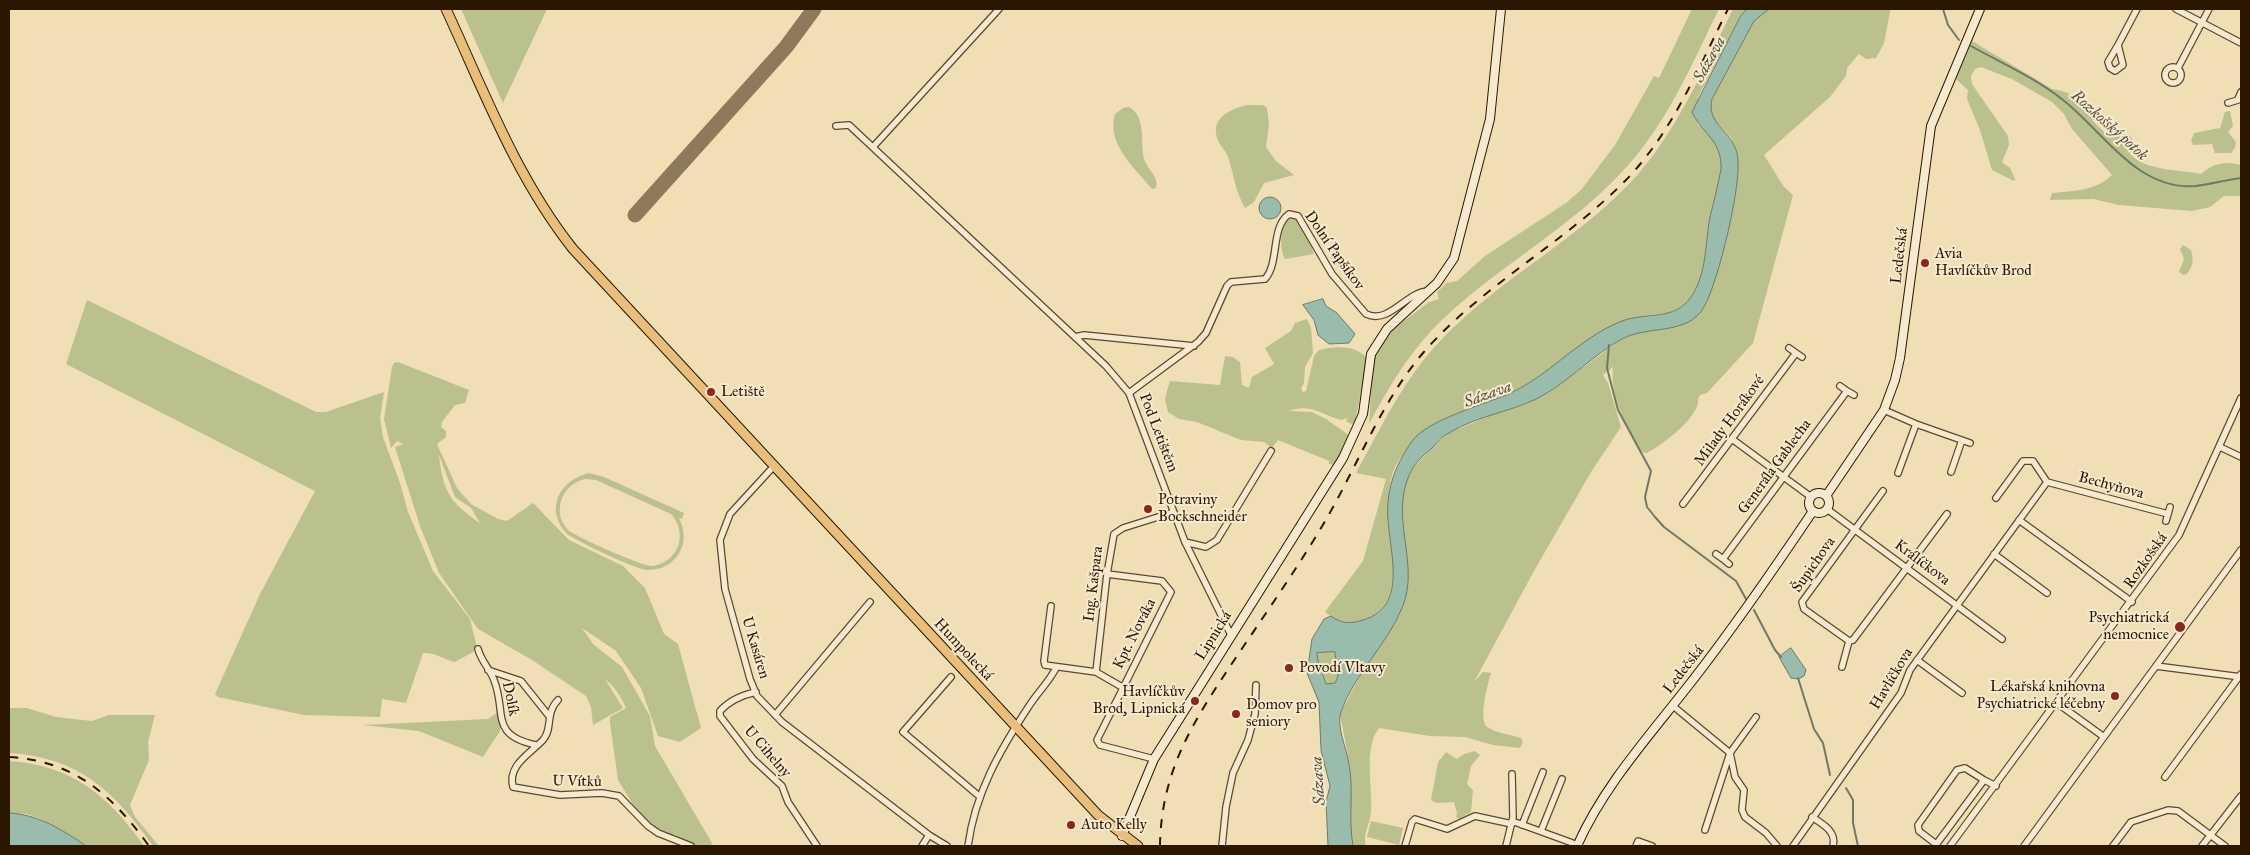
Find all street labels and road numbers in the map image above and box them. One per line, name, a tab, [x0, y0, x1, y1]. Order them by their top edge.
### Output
street label: Dolní Papšíkov	[1300, 208, 1368, 294]
street label: Ledečská	[1888, 227, 1912, 285]
street label: Milady Horákové	[1691, 372, 1769, 470]
street label: Pod Letištěm	[1135, 391, 1181, 475]
street label: Generála Gablecha	[1735, 416, 1815, 518]
street label: Bechyňova	[2076, 469, 2146, 503]
street label: Rozkošská	[2120, 530, 2172, 592]
street label: Šupichova	[1788, 534, 1840, 596]
street label: Králíčkova	[1891, 536, 1953, 590]
street label: Ing. Kašpara	[1080, 545, 1108, 623]
street label: Kpt. Nováka	[1110, 596, 1160, 672]
street label: Lipnická	[1192, 608, 1236, 664]
street label: U Kasáren	[737, 615, 773, 681]
street label: Humpolecká	[930, 615, 996, 685]
street label: Ledečská	[1660, 642, 1708, 698]
street label: Havlíčkova	[1867, 645, 1917, 713]
street label: Dolík	[498, 680, 522, 718]
street label: U Cihelny	[740, 722, 794, 782]
street label: U Vítků	[552, 773, 602, 791]

